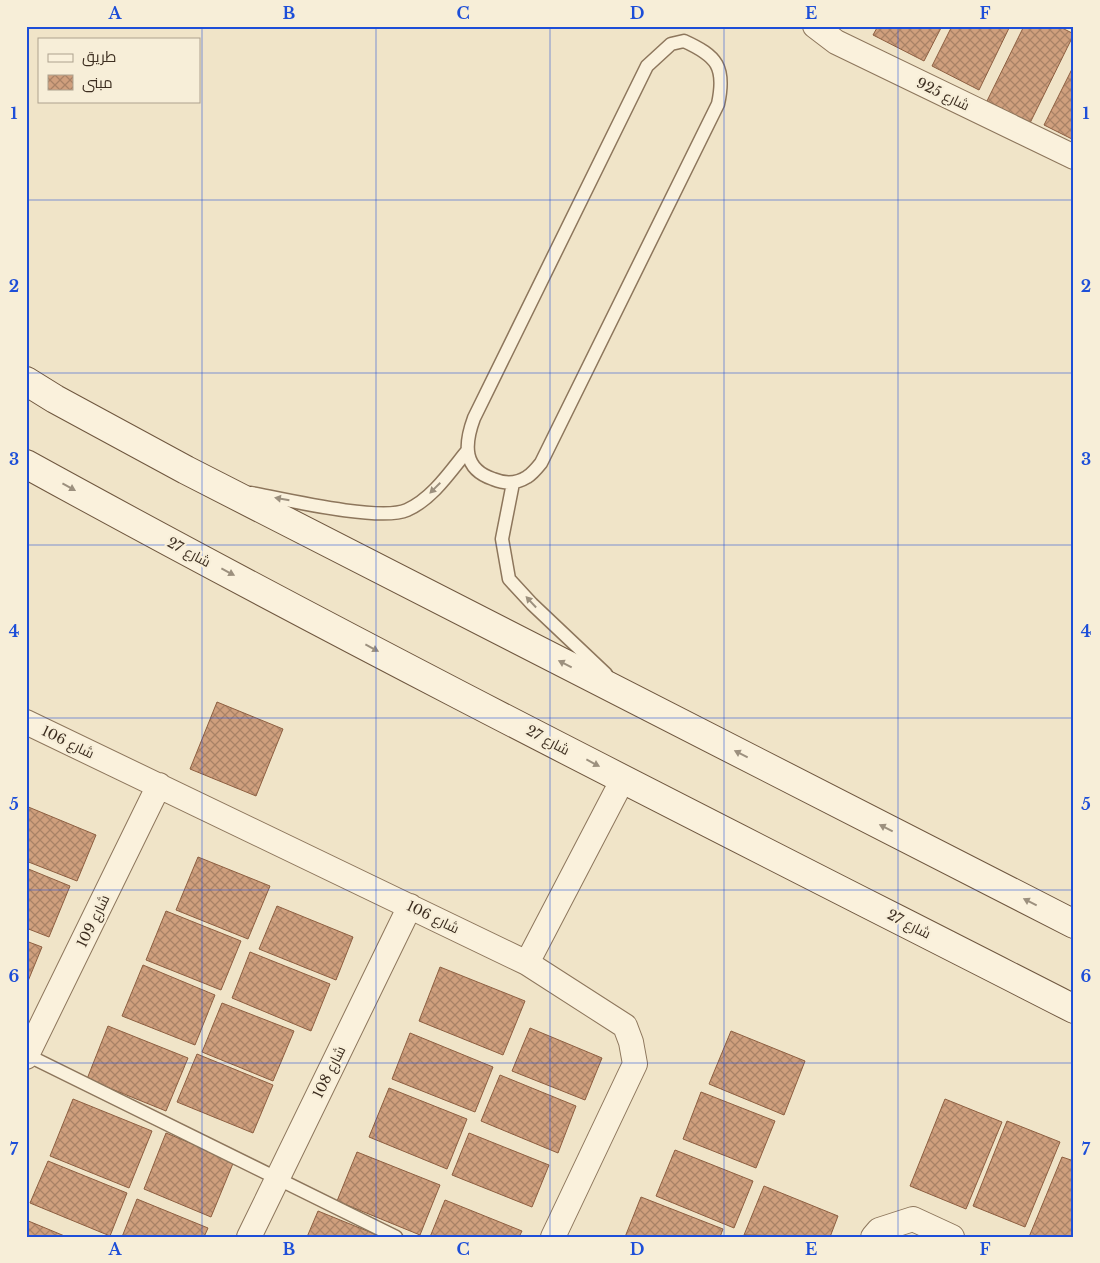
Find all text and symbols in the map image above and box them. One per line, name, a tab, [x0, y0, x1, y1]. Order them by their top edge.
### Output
text: A	[108, 3, 123, 23]
text: B	[283, 3, 296, 23]
text: C	[456, 3, 470, 23]
text: D	[630, 3, 644, 23]
text: E	[805, 3, 817, 23]
text: F	[979, 3, 991, 23]
legend	[38, 38, 200, 102]
text: طريق	[82, 47, 116, 67]
text: مبنى	[82, 73, 113, 93]
street label: شارع 925	[914, 73, 972, 115]
text: 1	[11, 103, 18, 123]
text: 1	[1083, 103, 1090, 123]
text: 2	[9, 276, 19, 296]
text: 2	[1081, 276, 1091, 296]
text: 3	[9, 449, 19, 469]
text: 3	[1081, 449, 1091, 469]
one-way arrow	[429, 482, 441, 494]
one-way arrow	[62, 483, 76, 492]
one-way arrow	[273, 495, 289, 503]
street label: شارع 27	[164, 533, 214, 571]
one-way arrow	[221, 568, 234, 577]
one-way arrow	[525, 597, 537, 609]
text: 4	[9, 621, 19, 641]
text: 4	[1081, 621, 1091, 641]
one-way arrow	[364, 644, 379, 652]
one-way arrow	[558, 660, 572, 668]
street label: شارع 27	[523, 721, 573, 759]
street label: شارع 106	[39, 722, 97, 762]
one-way arrow	[734, 750, 748, 758]
one-way arrow	[586, 759, 600, 767]
text: 5	[9, 794, 19, 814]
text: 5	[1081, 794, 1091, 814]
one-way arrow	[879, 824, 893, 832]
street label: شارع 109	[73, 892, 113, 950]
street label: شارع 106	[404, 897, 462, 937]
one-way arrow	[1023, 898, 1038, 906]
street label: شارع 27	[884, 905, 934, 943]
text: 6	[9, 966, 20, 986]
text: 6	[1081, 966, 1092, 986]
street label: شارع 108	[309, 1043, 349, 1101]
text: 7	[10, 1139, 19, 1159]
text: 7	[1082, 1139, 1091, 1159]
text: A	[108, 1239, 123, 1259]
text: B	[283, 1239, 296, 1259]
text: C	[456, 1239, 470, 1259]
text: D	[630, 1239, 644, 1259]
text: E	[805, 1239, 817, 1259]
text: F	[979, 1239, 991, 1259]

